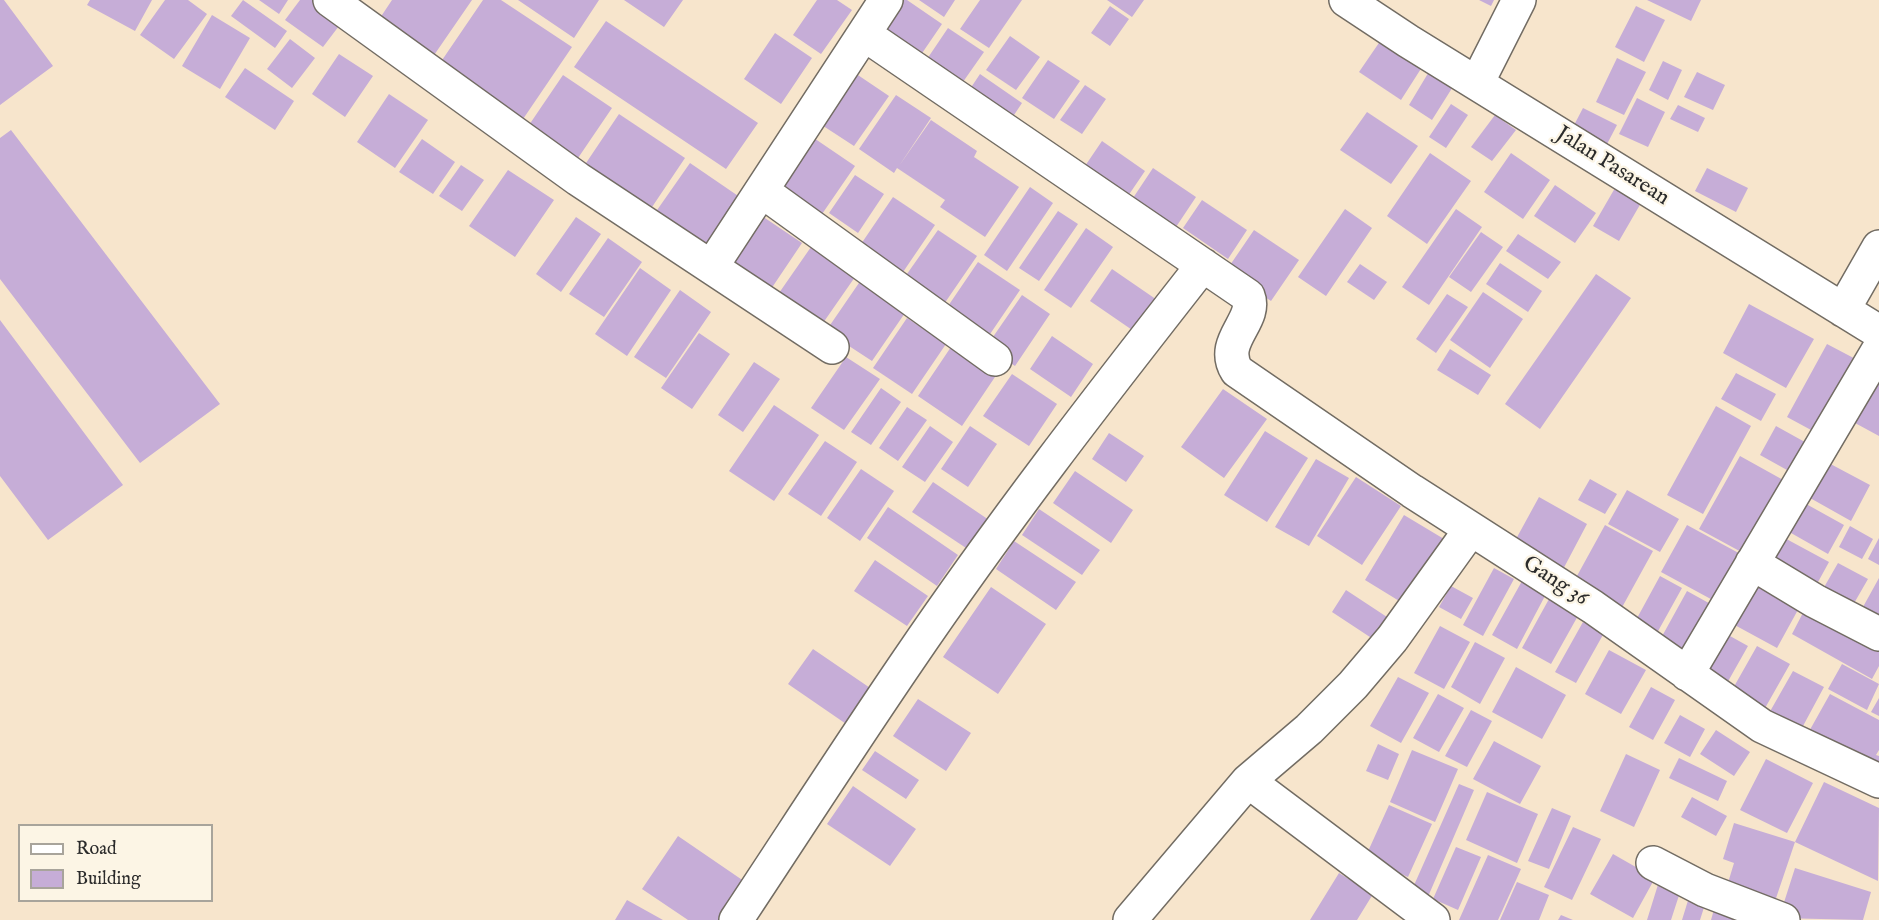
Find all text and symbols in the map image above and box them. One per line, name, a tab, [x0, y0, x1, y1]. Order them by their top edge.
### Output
street label: Jalan Pasarean	[1550, 122, 1674, 212]
street label: Gang 36	[1517, 551, 1593, 613]
legend	[18, 824, 213, 902]
text: Road	[76, 838, 117, 861]
text: Building	[76, 868, 141, 891]

